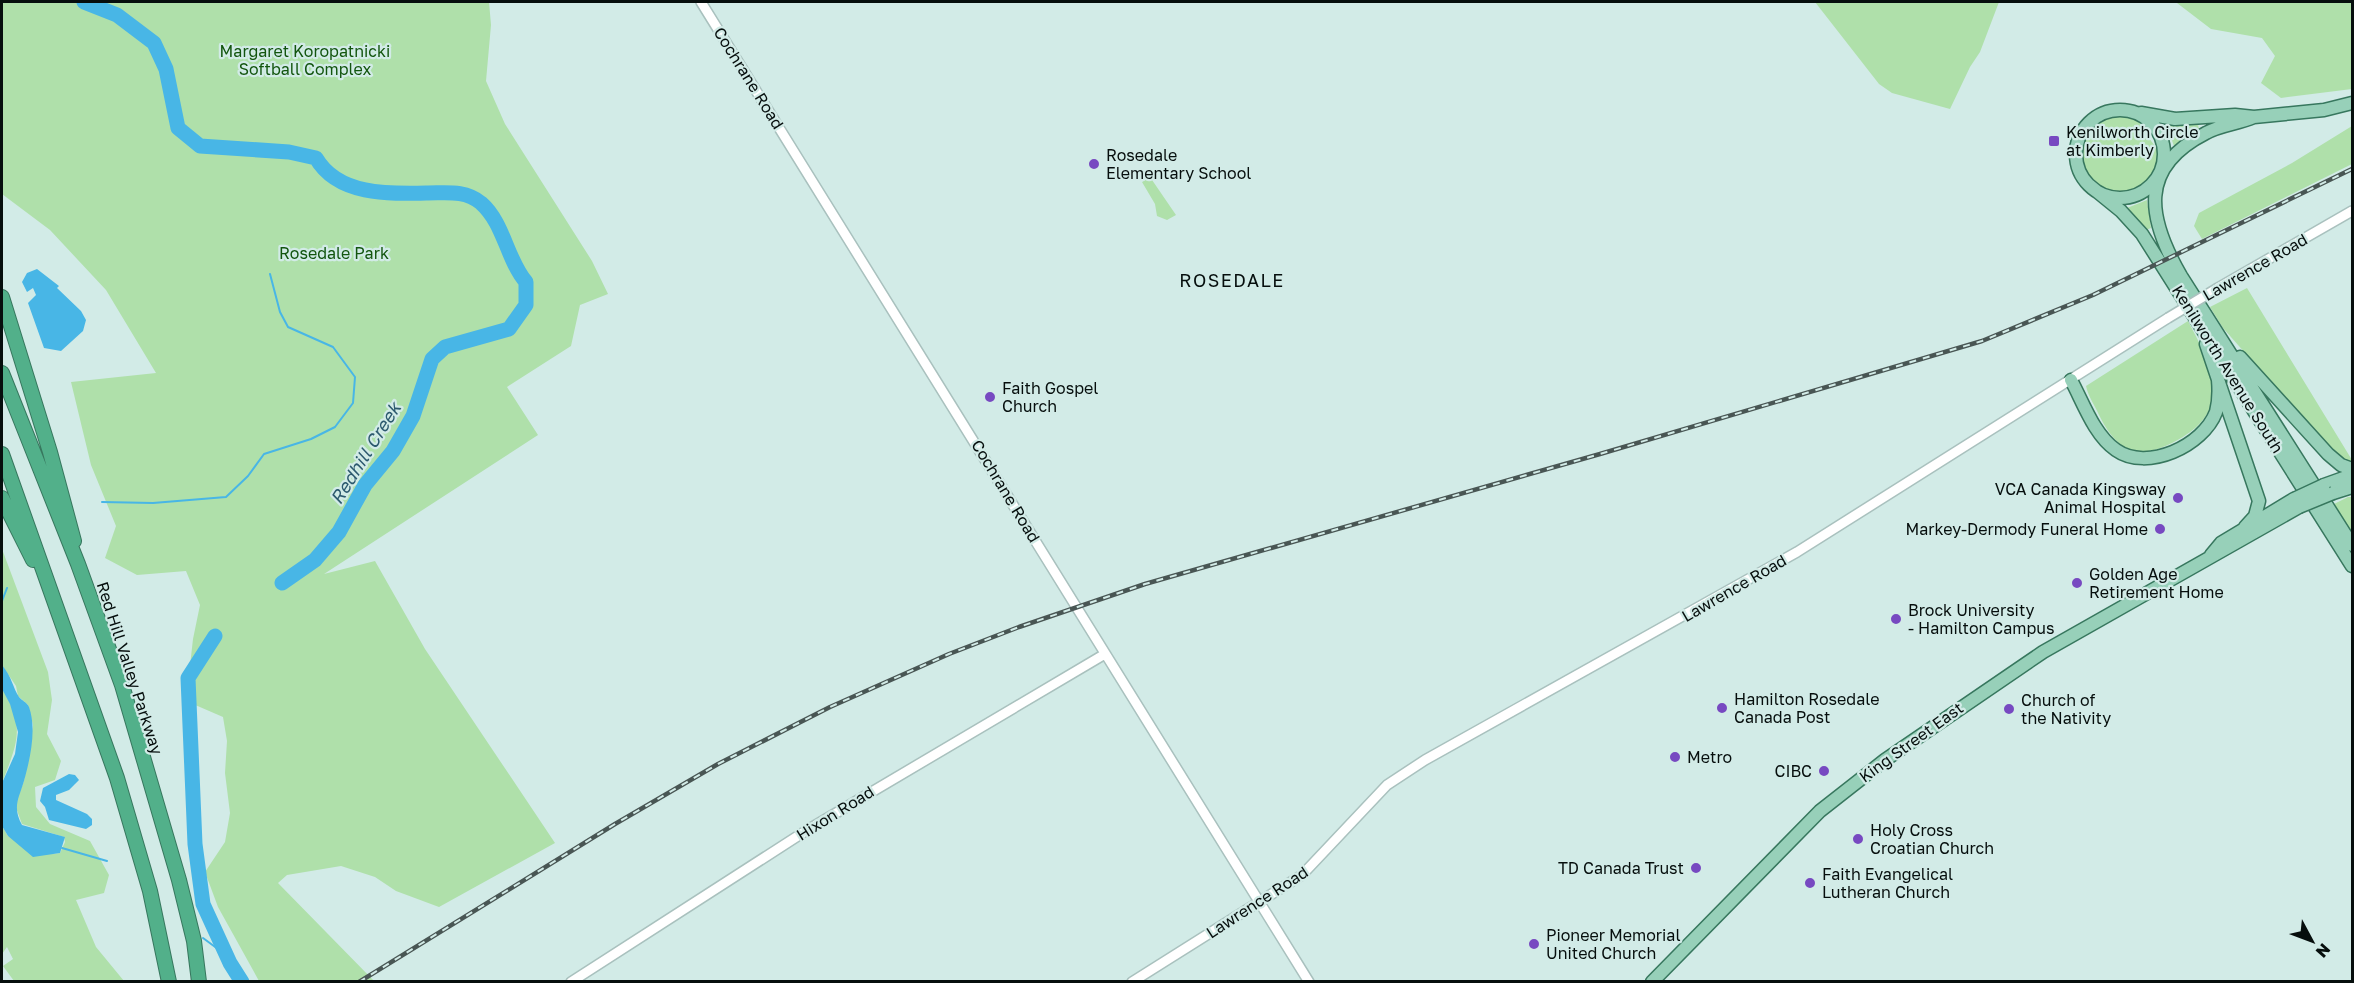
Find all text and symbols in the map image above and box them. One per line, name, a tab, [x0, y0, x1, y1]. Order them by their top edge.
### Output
street label: Cochrane Road	[710, 23, 788, 133]
park label: Margaret Koropatnicki Softball Complex	[220, 41, 390, 79]
place label: Kenilworth Circle at Kimberly	[2066, 122, 2199, 160]
marker: Kenilworth Circle at Kimberly	[2047, 134, 2061, 148]
place label: Rosedale Elementary School	[1106, 145, 1251, 183]
marker: Rosedale Elementary School	[1087, 157, 1101, 171]
street label: Lawrence Road	[2199, 229, 2311, 305]
park label: Rosedale Park	[279, 243, 389, 263]
district label: ROSEDALE	[1179, 269, 1285, 291]
street label: Kenilworth Avenue South	[2168, 281, 2288, 457]
place label: Faith Gospel Church	[1002, 378, 1098, 416]
marker: Faith Gospel Church	[983, 390, 997, 404]
water label: Redhill Creek	[325, 397, 406, 508]
street label: Cochrane Road	[967, 436, 1045, 546]
place label: VCA Canada Kingsway Animal Hospital	[1995, 479, 2166, 517]
marker: VCA Canada Kingsway Animal Hospital	[2171, 491, 2185, 505]
place label: Markey-Dermody Funeral Home	[1906, 519, 2148, 539]
marker: Markey-Dermody Funeral Home	[2153, 522, 2167, 536]
street label: Lawrence Road	[1678, 550, 1790, 626]
place label: Golden Age Retirement Home	[2089, 564, 2224, 602]
marker: Golden Age Retirement Home	[2070, 576, 2084, 590]
street label: Red Hill Valley Parkway	[93, 579, 167, 757]
place label: Brock University - Hamilton Campus	[1908, 600, 2054, 638]
marker: Brock University - Hamilton Campus	[1889, 612, 1903, 626]
place label: Hamilton Rosedale Canada Post	[1734, 689, 1880, 727]
place label: Church of the Nativity	[2021, 690, 2111, 728]
street label: King Street East	[1855, 697, 1967, 787]
marker: Hamilton Rosedale Canada Post	[1715, 701, 1729, 715]
marker: Church of the Nativity	[2002, 702, 2016, 716]
place label: Metro	[1687, 747, 1732, 767]
marker: Metro	[1668, 750, 1682, 764]
place label: CIBC	[1775, 761, 1812, 781]
marker: CIBC	[1817, 764, 1831, 778]
street label: Hixon Road	[793, 781, 877, 845]
place label: Holy Cross Croatian Church	[1870, 820, 1994, 858]
marker: Holy Cross Croatian Church	[1851, 832, 1865, 846]
place label: TD Canada Trust	[1558, 858, 1684, 878]
marker: TD Canada Trust	[1689, 861, 1703, 875]
street label: Lawrence Road	[1202, 862, 1312, 942]
place label: Faith Evangelical Lutheran Church	[1822, 864, 1953, 902]
marker: Faith Evangelical Lutheran Church	[1803, 876, 1817, 890]
north arrow	[2282, 911, 2342, 971]
place label: Pioneer Memorial United Church	[1546, 925, 1681, 963]
marker: Pioneer Memorial United Church	[1527, 937, 1541, 951]
text: N	[2312, 940, 2335, 962]

